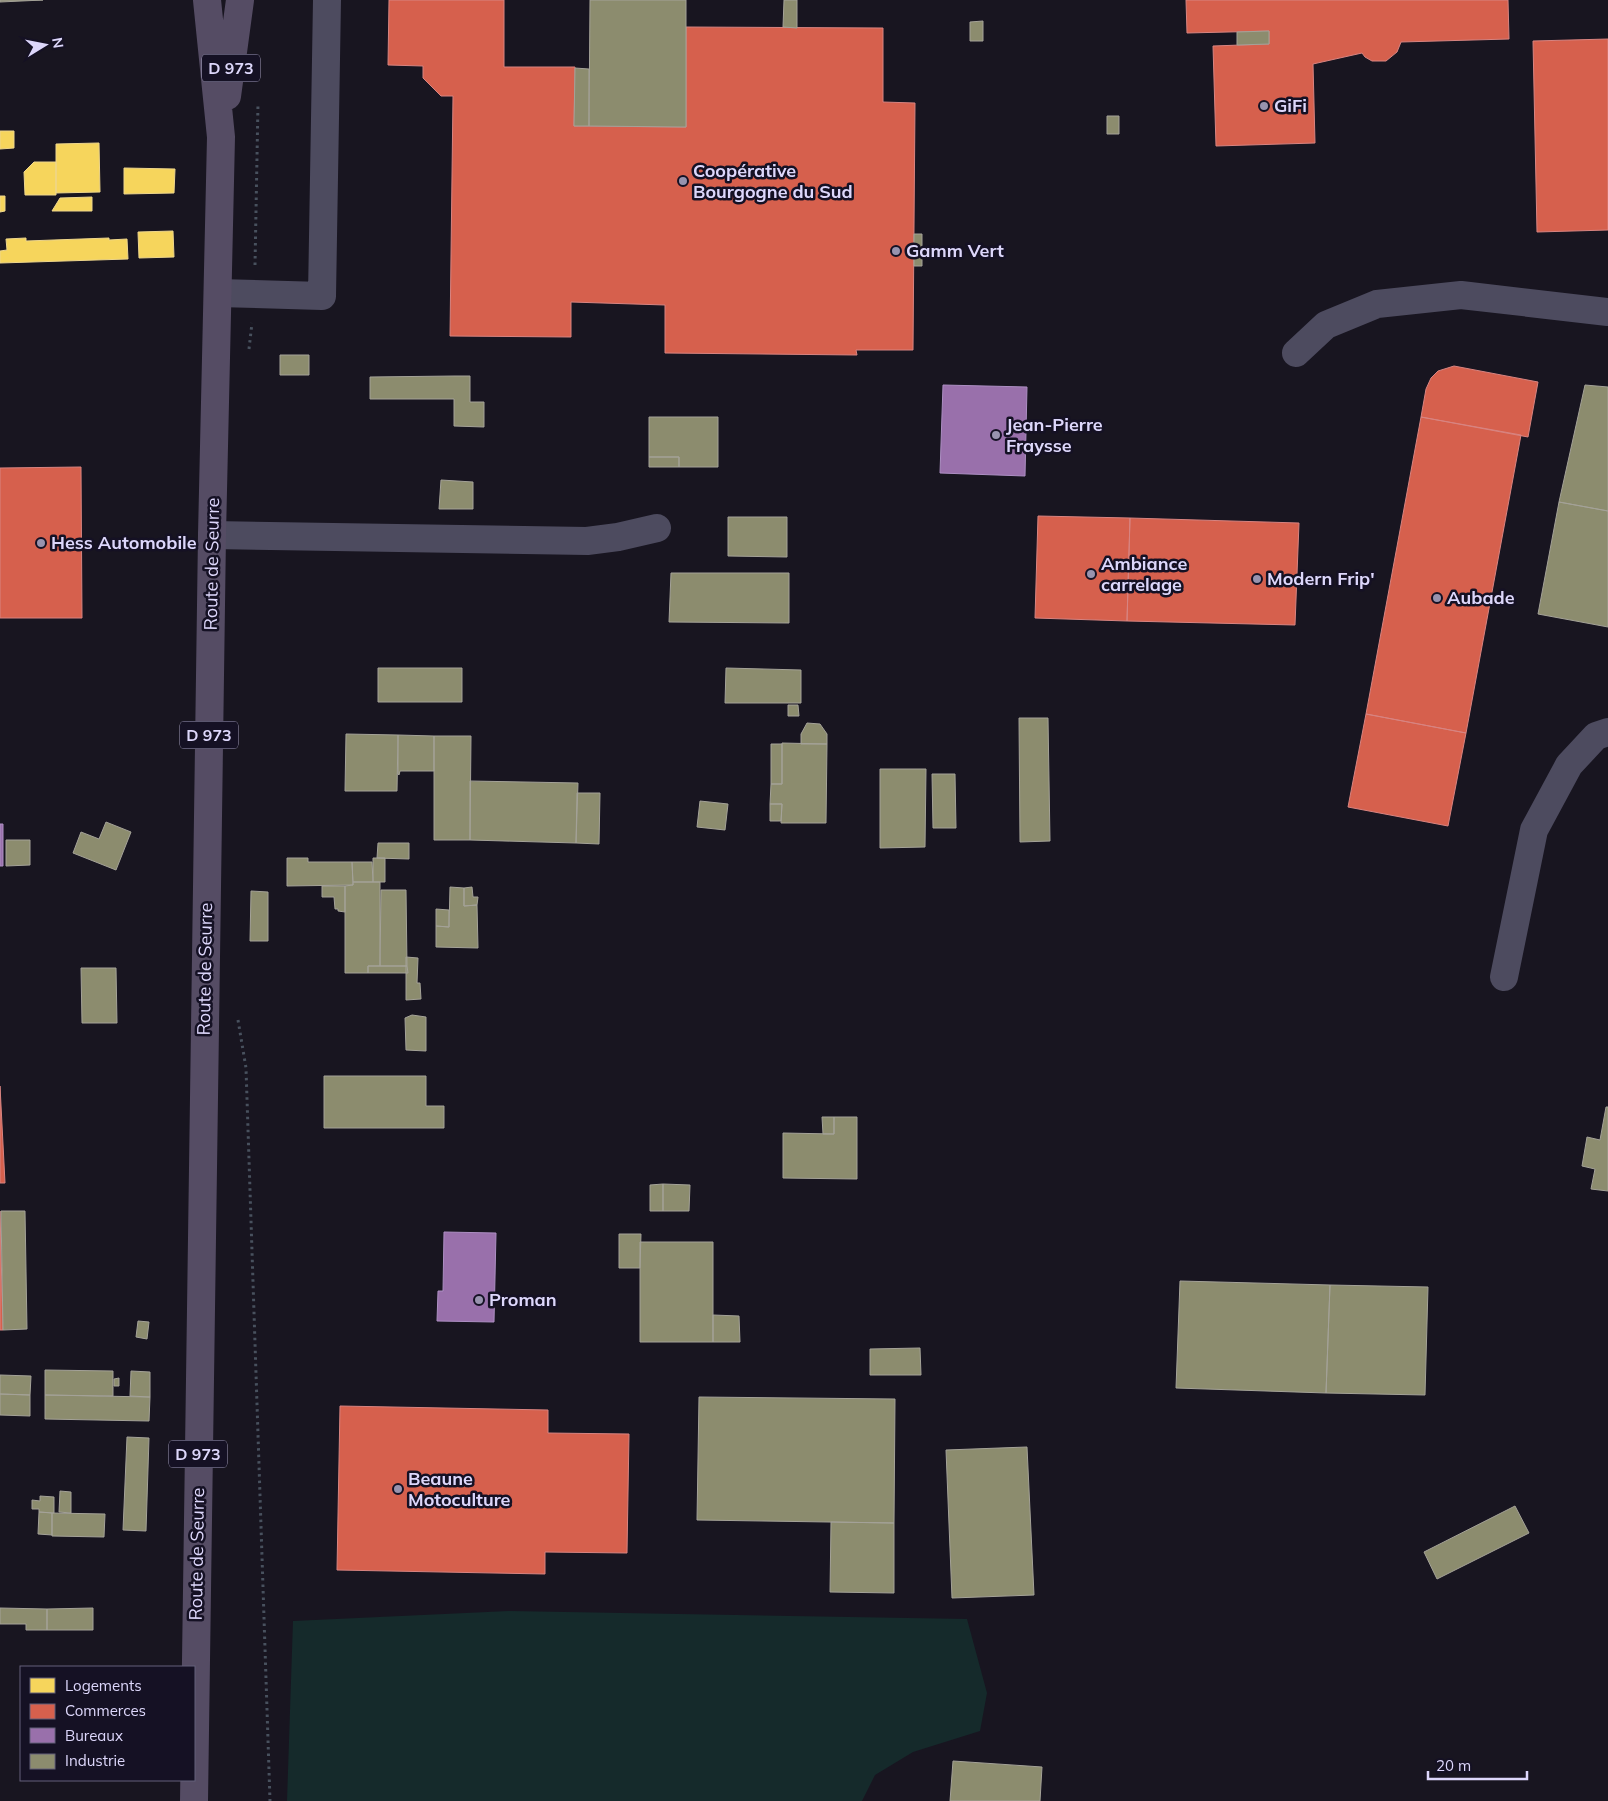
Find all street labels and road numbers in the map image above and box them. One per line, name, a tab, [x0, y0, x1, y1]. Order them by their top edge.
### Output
road number: D 973	[202, 54, 260, 82]
street label: Route de Seurre	[199, 497, 224, 631]
road number: D 973	[180, 722, 238, 748]
street label: Route de Seurre	[192, 902, 217, 1036]
road number: D 973	[169, 1440, 227, 1468]
street label: Route de Seurre	[184, 1487, 209, 1621]

